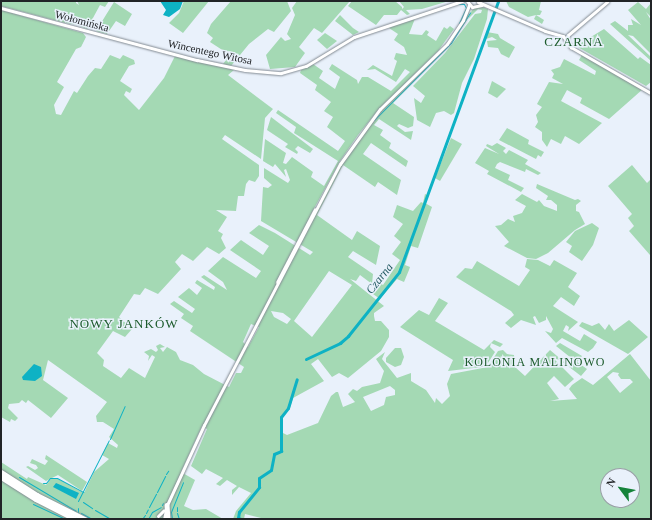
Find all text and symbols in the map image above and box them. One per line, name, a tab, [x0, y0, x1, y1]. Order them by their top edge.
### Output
street label: Wołomińska	[54, 7, 110, 35]
district label: CZARNA	[544, 34, 604, 50]
street label: Wincentego Witosa	[166, 37, 254, 67]
water label: Czarna	[363, 261, 397, 297]
district label: NOWY JANKÓW	[69, 316, 179, 332]
district label: KOLONIA MALINOWO	[464, 356, 606, 370]
north arrow	[600, 468, 640, 508]
text: N	[603, 476, 618, 489]

